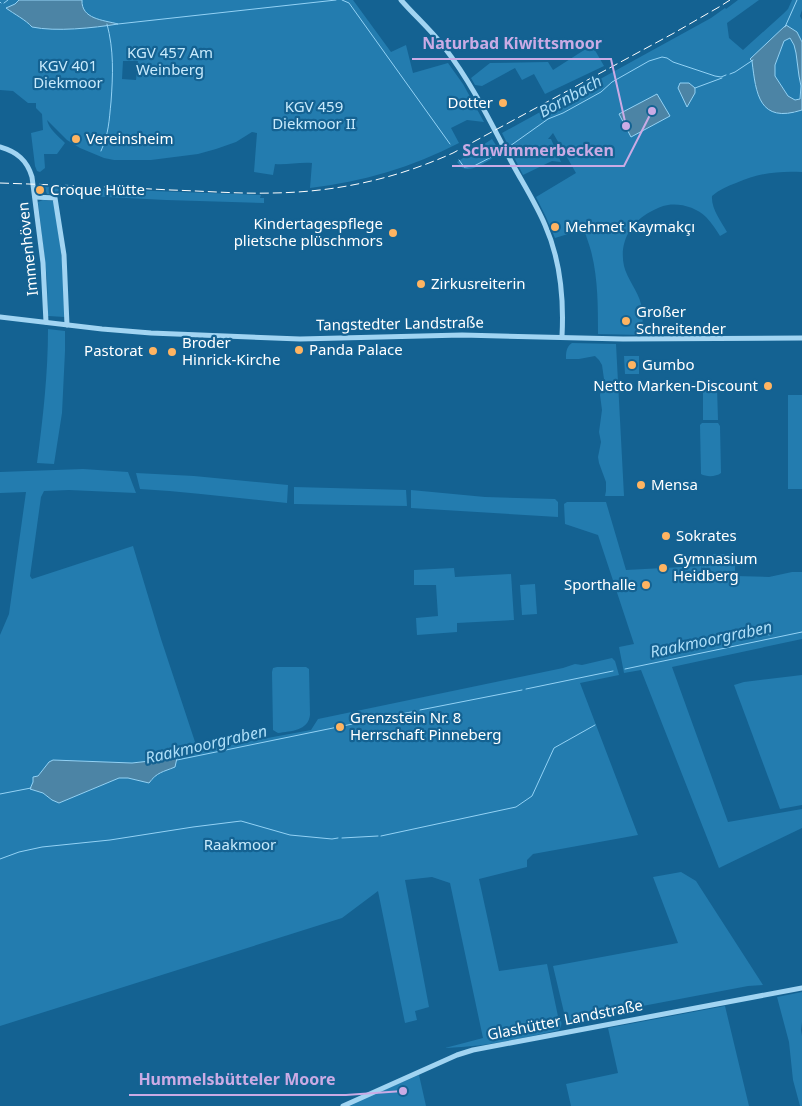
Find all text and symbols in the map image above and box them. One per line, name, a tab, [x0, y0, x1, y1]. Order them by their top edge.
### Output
callout: Naturbad Kiwittsmoor	[412, 28, 611, 59]
text: Naturbad Kiwittsmoor	[422, 32, 602, 54]
park label: KGV 457 Am Weinberg	[127, 42, 213, 79]
park label: KGV 401 Diekmoor	[33, 55, 103, 92]
water label: Bornbach	[534, 70, 606, 122]
place label: Dotter	[447, 92, 493, 112]
park label: KGV 459 Diekmoor II	[272, 96, 356, 133]
marker: Dotter	[497, 97, 509, 109]
place label: Vereinsheim	[86, 128, 173, 148]
marker: Vereinsheim	[70, 133, 82, 145]
callout: Schwimmerbecken	[452, 135, 624, 166]
text: Schwimmerbecken	[462, 139, 614, 161]
place label: Croque Hütte	[50, 179, 145, 199]
marker: Croque Hütte	[34, 184, 46, 196]
street label: Immenhöven	[12, 201, 42, 297]
place label: Kindertagespflege plietsche plüschmors	[234, 213, 383, 250]
place label: Mehmet Kaymakçı	[565, 216, 695, 236]
marker: Mehmet Kaymakçı	[549, 221, 561, 233]
marker: Kindertagespflege plietsche plüschmors	[387, 227, 399, 239]
place label: Zirkusreiterin	[431, 273, 526, 293]
marker: Zirkusreiterin	[415, 278, 427, 290]
place label: Großer Schreitender	[636, 301, 726, 338]
street label: Tangstedter Landstraße	[316, 312, 484, 334]
marker: Großer Schreitender	[620, 315, 632, 327]
place label: Broder Hinrick-Kirche	[182, 332, 280, 369]
place label: Panda Palace	[309, 339, 403, 359]
place label: Pastorat	[84, 340, 144, 360]
marker: Panda Palace	[293, 344, 305, 356]
marker: Pastorat	[147, 345, 159, 357]
marker: Broder Hinrick-Kirche	[166, 346, 178, 358]
place label: Gumbo	[642, 354, 695, 374]
marker: Gumbo	[626, 359, 638, 371]
place label: Netto Marken-Discount	[593, 375, 759, 395]
marker: Netto Marken-Discount	[762, 380, 774, 392]
place label: Mensa	[651, 474, 698, 494]
marker: Mensa	[635, 479, 647, 491]
place label: Sokrates	[676, 525, 737, 545]
marker: Sokrates	[660, 530, 672, 542]
place label: Gymnasium Heidberg	[673, 548, 758, 585]
marker: Gymnasium Heidberg	[657, 562, 669, 574]
place label: Sporthalle	[564, 574, 636, 594]
marker: Sporthalle	[640, 579, 652, 591]
water label: Raakmoorgraben	[648, 615, 774, 663]
place label: Grenzstein Nr. 8 Herrschaft Pinneberg	[350, 707, 501, 744]
water label: Raakmoorgraben	[143, 719, 269, 769]
marker: Grenzstein Nr. 8 Herrschaft Pinneberg	[334, 721, 346, 733]
park label: Raakmoor	[204, 834, 276, 854]
street label: Glashütter Landstraße	[485, 994, 644, 1044]
callout: Hummelsbütteler Moore	[129, 1064, 346, 1095]
text: Hummelsbütteler Moore	[138, 1068, 336, 1090]

